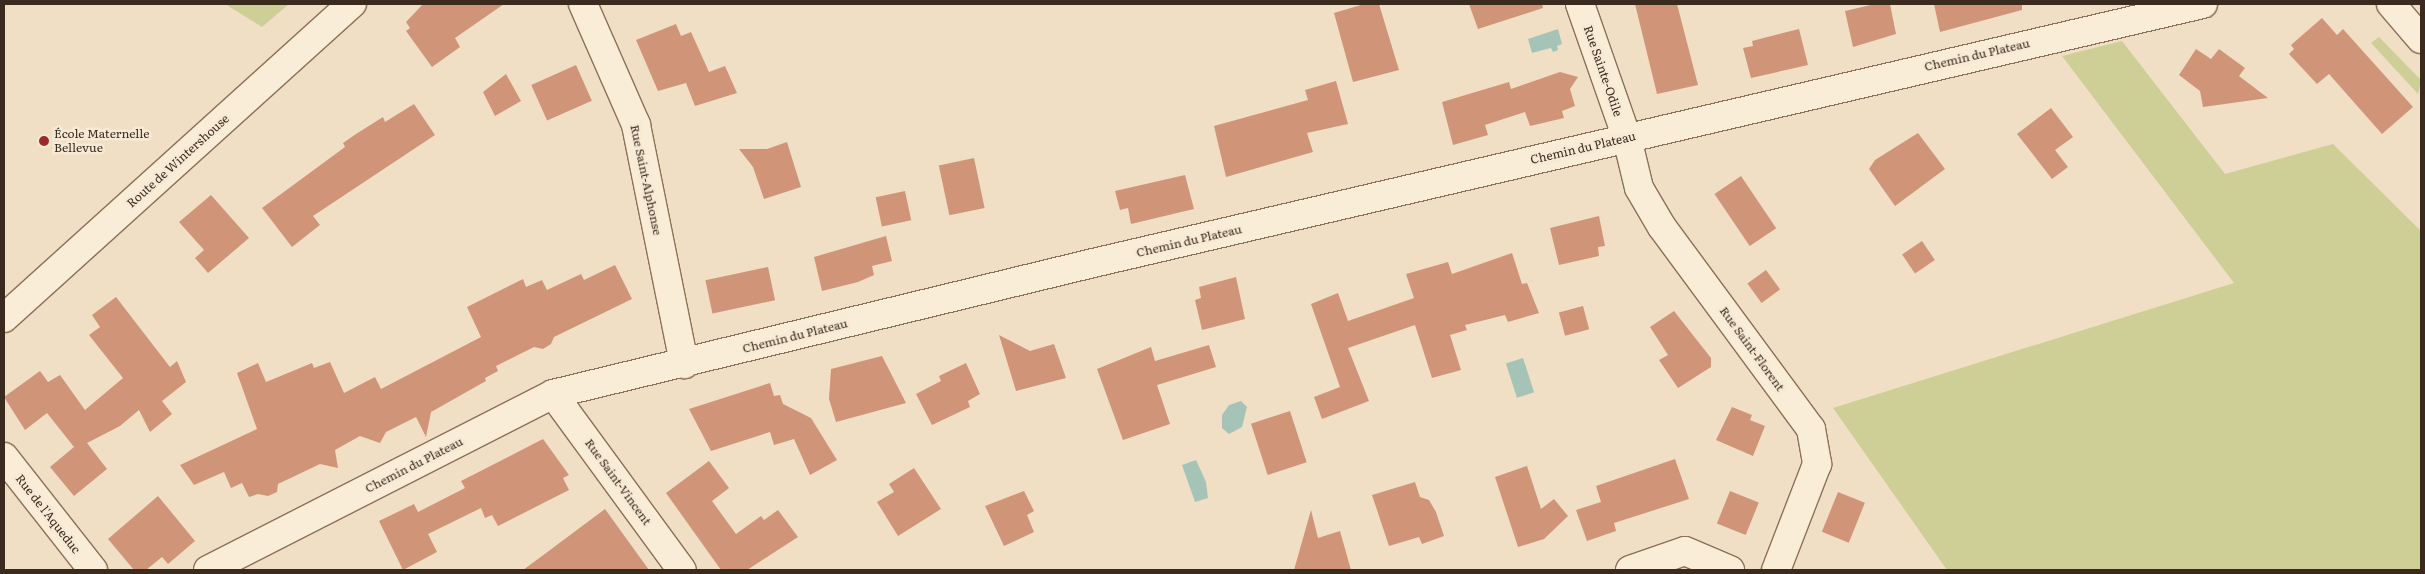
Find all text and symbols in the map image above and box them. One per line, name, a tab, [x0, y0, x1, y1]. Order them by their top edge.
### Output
street label: Rue Sainte-Odile	[1581, 24, 1625, 118]
street label: Chemin du Plateau	[1923, 36, 2031, 74]
street label: Route de Wintershouse	[124, 111, 232, 211]
street label: Rue Saint-Alphonse	[627, 123, 665, 237]
place label: École Maternelle Bellevue	[54, 127, 149, 155]
street label: Chemin du Plateau	[1529, 129, 1637, 167]
marker: École Maternelle Bellevue	[38, 135, 50, 147]
street label: Chemin du Plateau	[1135, 222, 1243, 260]
street label: Rue Saint-Florent	[1717, 304, 1787, 394]
street label: Chemin du Plateau	[741, 316, 849, 356]
street label: Chemin du Plateau	[363, 434, 465, 496]
street label: Rue Saint-Vincent	[582, 436, 654, 528]
street label: Rue de l'Aqueduc	[13, 472, 83, 556]

